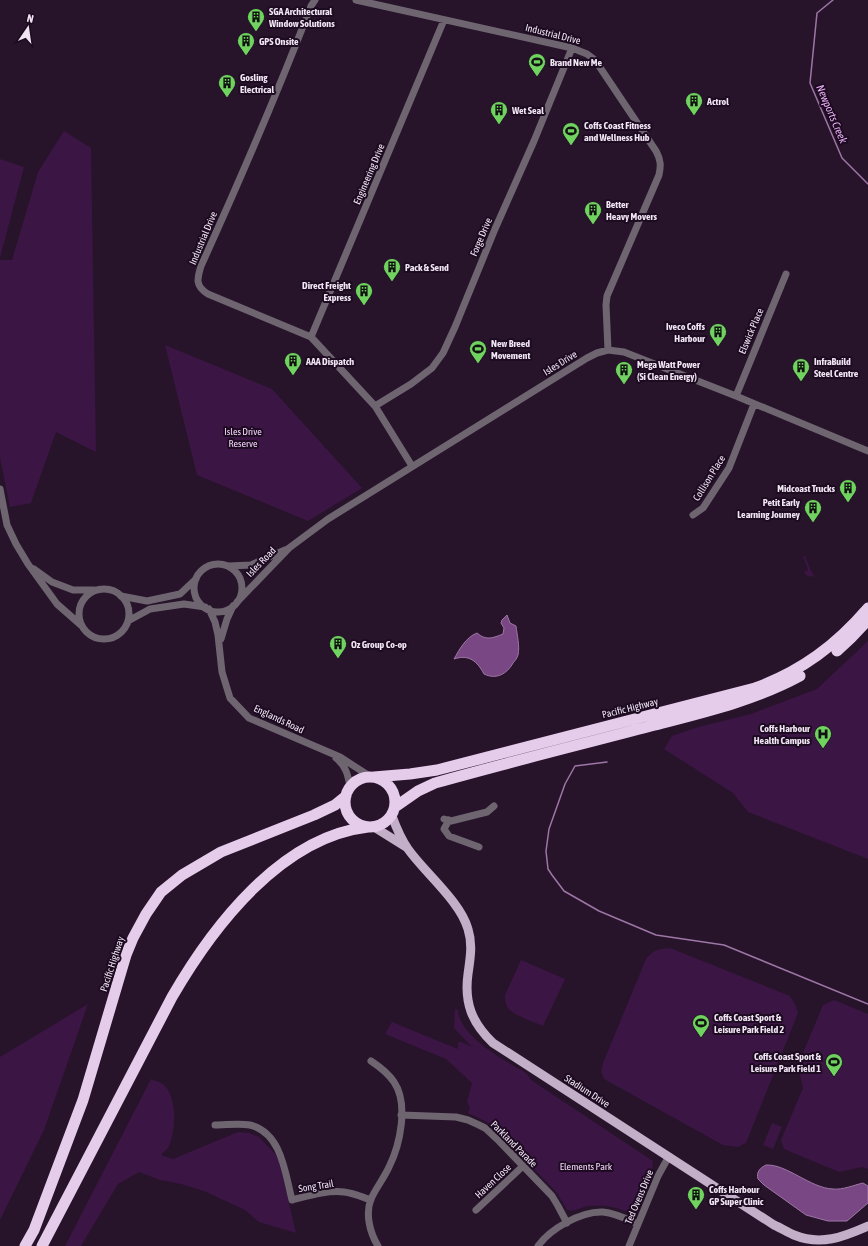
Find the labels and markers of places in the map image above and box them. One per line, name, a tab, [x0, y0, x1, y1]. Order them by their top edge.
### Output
place label: SGA Architectural Window Solutions	[268, 6, 335, 29]
building icon: SGA Architectural Window Solutions	[246, 7, 266, 32]
building icon: GPS Onsite	[236, 31, 256, 56]
place label: GPS Onsite	[259, 36, 299, 47]
sports icon: Brand New Me	[527, 52, 547, 77]
place label: Brand New Me	[550, 57, 602, 68]
place label: Gosling Electrical	[240, 72, 274, 95]
building icon: Gosling Electrical	[217, 73, 237, 98]
building icon: Actrol	[684, 91, 704, 116]
place label: Actrol	[706, 96, 729, 107]
building icon: Wet Seal	[489, 100, 509, 125]
place label: Wet Seal	[511, 105, 544, 116]
place label: Coffs Coast Fitness and Wellness Hub	[584, 120, 651, 143]
sports icon: Coffs Coast Fitness and Wellness Hub	[561, 121, 581, 146]
place label: Better Heavy Movers	[606, 199, 657, 222]
building icon: Better Heavy Movers	[583, 200, 603, 225]
building icon: Pack & Send	[382, 257, 402, 282]
place label: Pack & Send	[405, 262, 449, 273]
place label: Direct Freight Express	[302, 280, 351, 303]
building icon: Direct Freight Express	[354, 281, 374, 306]
place label: Iveco Coffs Harbour	[666, 321, 706, 344]
building icon: Iveco Coffs Harbour	[708, 322, 728, 347]
place label: New Breed Movement	[491, 338, 530, 361]
sports icon: New Breed Movement	[468, 339, 488, 364]
building icon: AAA Dispatch	[283, 351, 303, 376]
place label: AAA Dispatch	[305, 356, 354, 367]
place label: InfraBuild Steel Centre	[814, 356, 859, 379]
building icon: InfraBuild Steel Centre	[791, 357, 811, 382]
place label: Mega Watt Power (Si Clean Energy)	[637, 359, 701, 382]
building icon: Mega Watt Power (Si Clean Energy)	[614, 360, 634, 385]
building icon: Midcoast Trucks	[838, 478, 858, 503]
place label: Midcoast Trucks	[777, 483, 835, 494]
place label: Petit Early Learning Journey	[737, 497, 801, 520]
building icon: Petit Early Learning Journey	[803, 498, 823, 523]
building icon: Oz Group Co-op	[328, 634, 348, 659]
place label: Oz Group Co-op	[351, 639, 407, 650]
place label: Coffs Harbour Health Campus	[754, 723, 811, 746]
hospital icon: Coffs Harbour Health Campus	[813, 724, 833, 749]
place label: Coffs Coast Sport & Leisure Park Field 2	[714, 1012, 785, 1035]
sports icon: Coffs Coast Sport & Leisure Park Field 2	[691, 1013, 711, 1038]
place label: Coffs Coast Sport & Leisure Park Field 1	[751, 1051, 822, 1074]
sports icon: Coffs Coast Sport & Leisure Park Field 1	[824, 1052, 844, 1077]
place label: Coffs Harbour GP Super Clinic	[709, 1184, 764, 1207]
building icon: Coffs Harbour GP Super Clinic	[686, 1185, 706, 1210]

